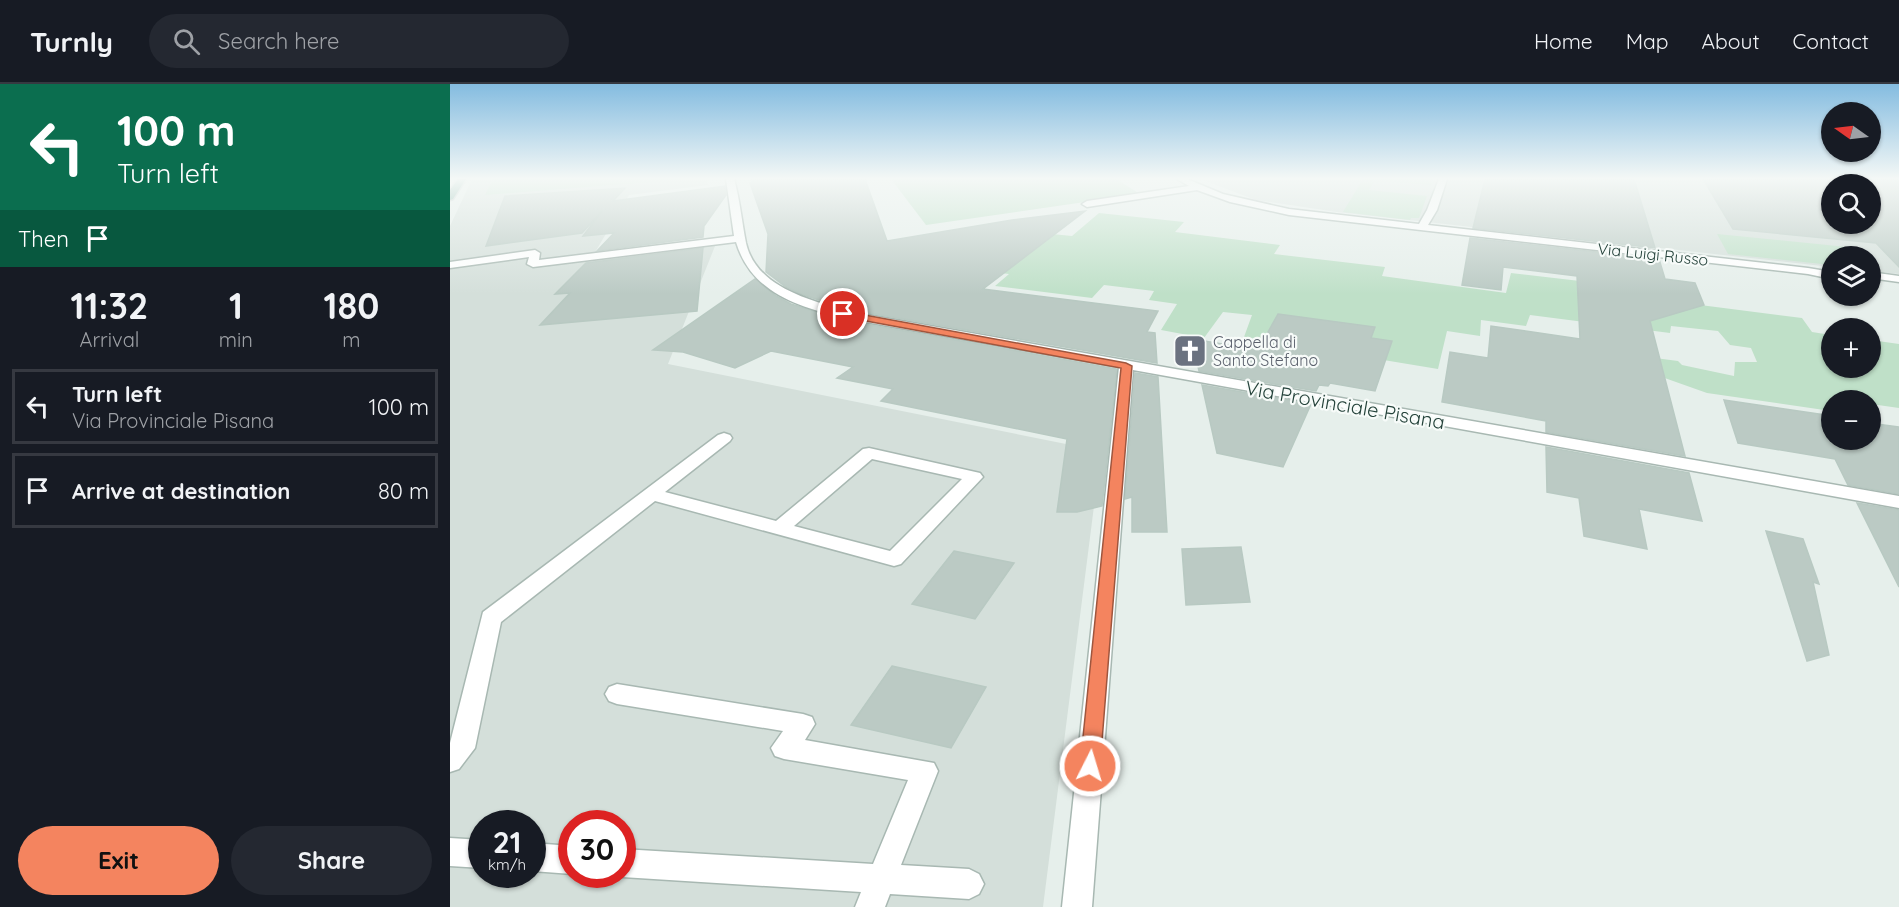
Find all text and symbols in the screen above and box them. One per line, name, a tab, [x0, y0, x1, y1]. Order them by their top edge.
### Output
search box	[149, 14, 569, 68]
text: Turnly	[30, 24, 113, 59]
icon: search	[170, 25, 203, 58]
text: Search here	[218, 27, 339, 55]
text: Home	[1534, 28, 1593, 54]
text: Map	[1626, 28, 1669, 54]
text: About	[1702, 28, 1760, 54]
text: Contact	[1793, 28, 1869, 54]
north arrow	[1821, 102, 1881, 162]
map controls	[1821, 102, 1881, 450]
text: 100 m	[117, 104, 235, 157]
icon: left	[18, 108, 96, 186]
text: Turn left	[117, 156, 219, 190]
button: search	[1821, 174, 1881, 234]
icon: arrive	[81, 222, 114, 255]
text: Then	[18, 225, 69, 253]
street label: Via Luigi Russo	[1597, 238, 1709, 270]
button: layers	[1821, 246, 1881, 306]
text: 11:32	[71, 283, 148, 328]
text: 1	[229, 283, 243, 328]
text: 180	[324, 283, 379, 328]
pin	[817, 288, 868, 339]
icon: arrive	[826, 297, 859, 330]
button: +	[1821, 318, 1881, 378]
text: Arrival	[79, 327, 139, 352]
text: min	[219, 327, 253, 352]
text: m	[342, 327, 361, 352]
place label: Cappella di Santo Stefano	[1213, 332, 1318, 370]
church icon: Cappella di Santo Stefano	[1172, 333, 1208, 369]
street label: Via Provinciale Pisana	[1243, 375, 1447, 434]
text: Turn left	[72, 380, 162, 408]
icon: left	[21, 390, 54, 423]
button: −	[1821, 390, 1881, 450]
text: 100 m	[369, 393, 429, 421]
text: Via Provinciale Pisana	[72, 408, 274, 433]
icon: arrive	[21, 474, 54, 507]
text: Arrive at destination	[72, 477, 290, 505]
text: 80 m	[378, 477, 429, 505]
position arrow	[1058, 734, 1122, 798]
speed limit sign: 30	[558, 810, 636, 888]
text: 21	[493, 823, 521, 861]
button: Exit	[18, 826, 219, 895]
button: Share	[231, 826, 432, 895]
text: km/h	[488, 855, 526, 874]

